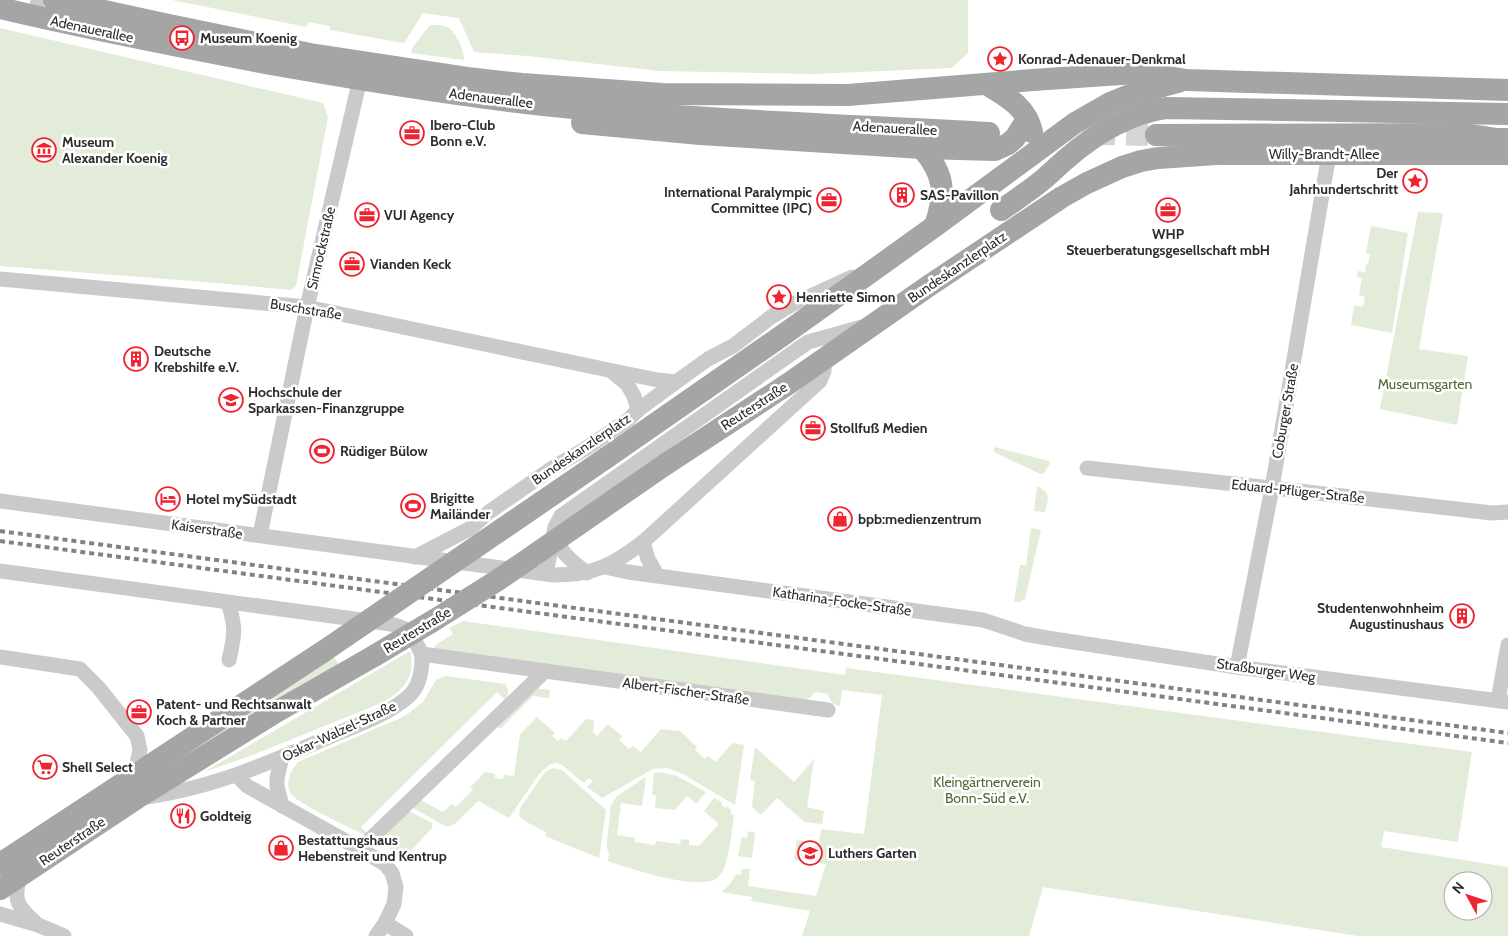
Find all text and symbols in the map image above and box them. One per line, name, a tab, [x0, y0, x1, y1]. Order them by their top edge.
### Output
street label: Adenauerallee	[49, 11, 135, 47]
bus stop icon: Museum Koenig	[169, 25, 195, 51]
place label: Museum Koenig	[200, 29, 297, 47]
place icon: Konrad-Adenauer-Denkmal	[987, 46, 1013, 72]
place label: Konrad-Adenauer-Denkmal	[1018, 50, 1186, 68]
street label: Adenauerallee	[448, 84, 534, 112]
place label: Ibero-Club Bonn e.V.	[430, 116, 495, 150]
street label: Adenauerallee	[852, 117, 938, 139]
office icon: Ibero-Club Bonn e.V.	[399, 120, 425, 146]
place label: Museum Alexander Koenig	[62, 133, 168, 167]
museum icon: Museum Alexander Koenig	[31, 137, 57, 163]
street label: Willy-Brandt-Allee	[1269, 145, 1379, 163]
place label: Der Jahrhundertschritt	[1289, 164, 1398, 198]
place icon: Der Jahrhundertschritt	[1402, 168, 1428, 194]
building icon: SAS-Pavillon	[889, 182, 915, 208]
place label: International Paralympic Committee (IPC)	[664, 183, 813, 217]
place label: SAS-Pavillon	[920, 186, 999, 204]
office icon: International Paralympic Committee (IPC)	[816, 187, 842, 213]
office icon: WHP Steuerberatungsgesellschaft mbH	[1155, 197, 1181, 223]
office icon: VUI Agency	[354, 202, 380, 228]
street label: Simrockstraße	[303, 205, 339, 291]
place label: VUI Agency	[384, 206, 455, 224]
place label: WHP Steuerberatungsgesellschaft mbH	[1066, 225, 1270, 259]
street label: Bundeskanzlerplatz	[904, 227, 1010, 307]
office icon: Vianden Keck	[339, 251, 365, 277]
place label: Vianden Keck	[370, 255, 452, 273]
place icon: Henriette Simon	[766, 284, 792, 310]
place label: Henriette Simon	[796, 288, 895, 306]
street label: Buschstraße	[269, 294, 343, 324]
place label: Deutsche Krebshilfe e.V.	[154, 342, 239, 376]
building icon: Deutsche Krebshilfe e.V.	[123, 346, 149, 372]
street label: Coburger Straße	[1268, 362, 1302, 460]
park label: Museumsgarten	[1378, 375, 1473, 393]
street label: Reuterstraße	[717, 378, 791, 434]
place label: Hochschule der Sparkassen-Finanzgruppe	[248, 383, 404, 417]
school or university icon: Hochschule der Sparkassen-Finanzgruppe	[218, 387, 244, 413]
street label: Bundeskanzlerplatz	[528, 409, 634, 489]
office icon: Stollfuß Medien	[800, 415, 826, 441]
place label: Stollfuß Medien	[830, 419, 928, 437]
sports icon: Rüdiger Bülow	[309, 438, 335, 464]
place label: Rüdiger Bülow	[340, 442, 429, 460]
street label: Eduard-Pflüger-Straße	[1231, 475, 1365, 507]
hotel icon: Hotel mySüdstadt	[155, 486, 181, 512]
place label: Brigitte Mailänder	[430, 489, 490, 523]
place label: Hotel mySüdstadt	[186, 490, 297, 508]
sports icon: Brigitte Mailänder	[400, 493, 426, 519]
shop icon: bpb:medienzentrum	[827, 506, 853, 532]
place label: bpb:medienzentrum	[858, 510, 981, 528]
street label: Kaiserstraße	[170, 515, 244, 543]
street label: Katharina-Focke-Straße	[771, 582, 913, 620]
place label: Studentenwohnheim Augustinushaus	[1317, 599, 1444, 633]
street label: Reuterstraße	[380, 603, 454, 657]
building icon: Studentenwohnheim Augustinushaus	[1449, 603, 1475, 629]
street label: Straßburger Weg	[1215, 654, 1318, 686]
street label: Albert-Fischer-Straße	[622, 673, 750, 709]
place label: Patent- und Rechtsanwalt Koch & Partner	[156, 695, 312, 729]
street label: Oskar-Walzel-Straße	[279, 697, 399, 765]
office icon: Patent- und Rechtsanwalt Koch & Partner	[126, 699, 152, 725]
supermarket icon: Shell Select	[32, 754, 58, 780]
place label: Shell Select	[62, 758, 133, 776]
park label: Kleingärtnerverein Bonn-Süd e.V.	[933, 773, 1041, 807]
restaurant icon: Goldteig	[170, 803, 196, 829]
place label: Goldteig	[200, 807, 251, 825]
street label: Reuterstraße	[36, 812, 108, 870]
place label: Bestattungshaus Hebenstreit und Kentrup	[298, 831, 447, 865]
shop icon: Bestattungshaus Hebenstreit und Kentrup	[268, 835, 294, 861]
school or university icon: Luthers Garten	[797, 840, 823, 866]
place label: Luthers Garten	[828, 844, 917, 862]
north arrow	[1443, 871, 1493, 921]
text: N	[1448, 878, 1468, 897]

